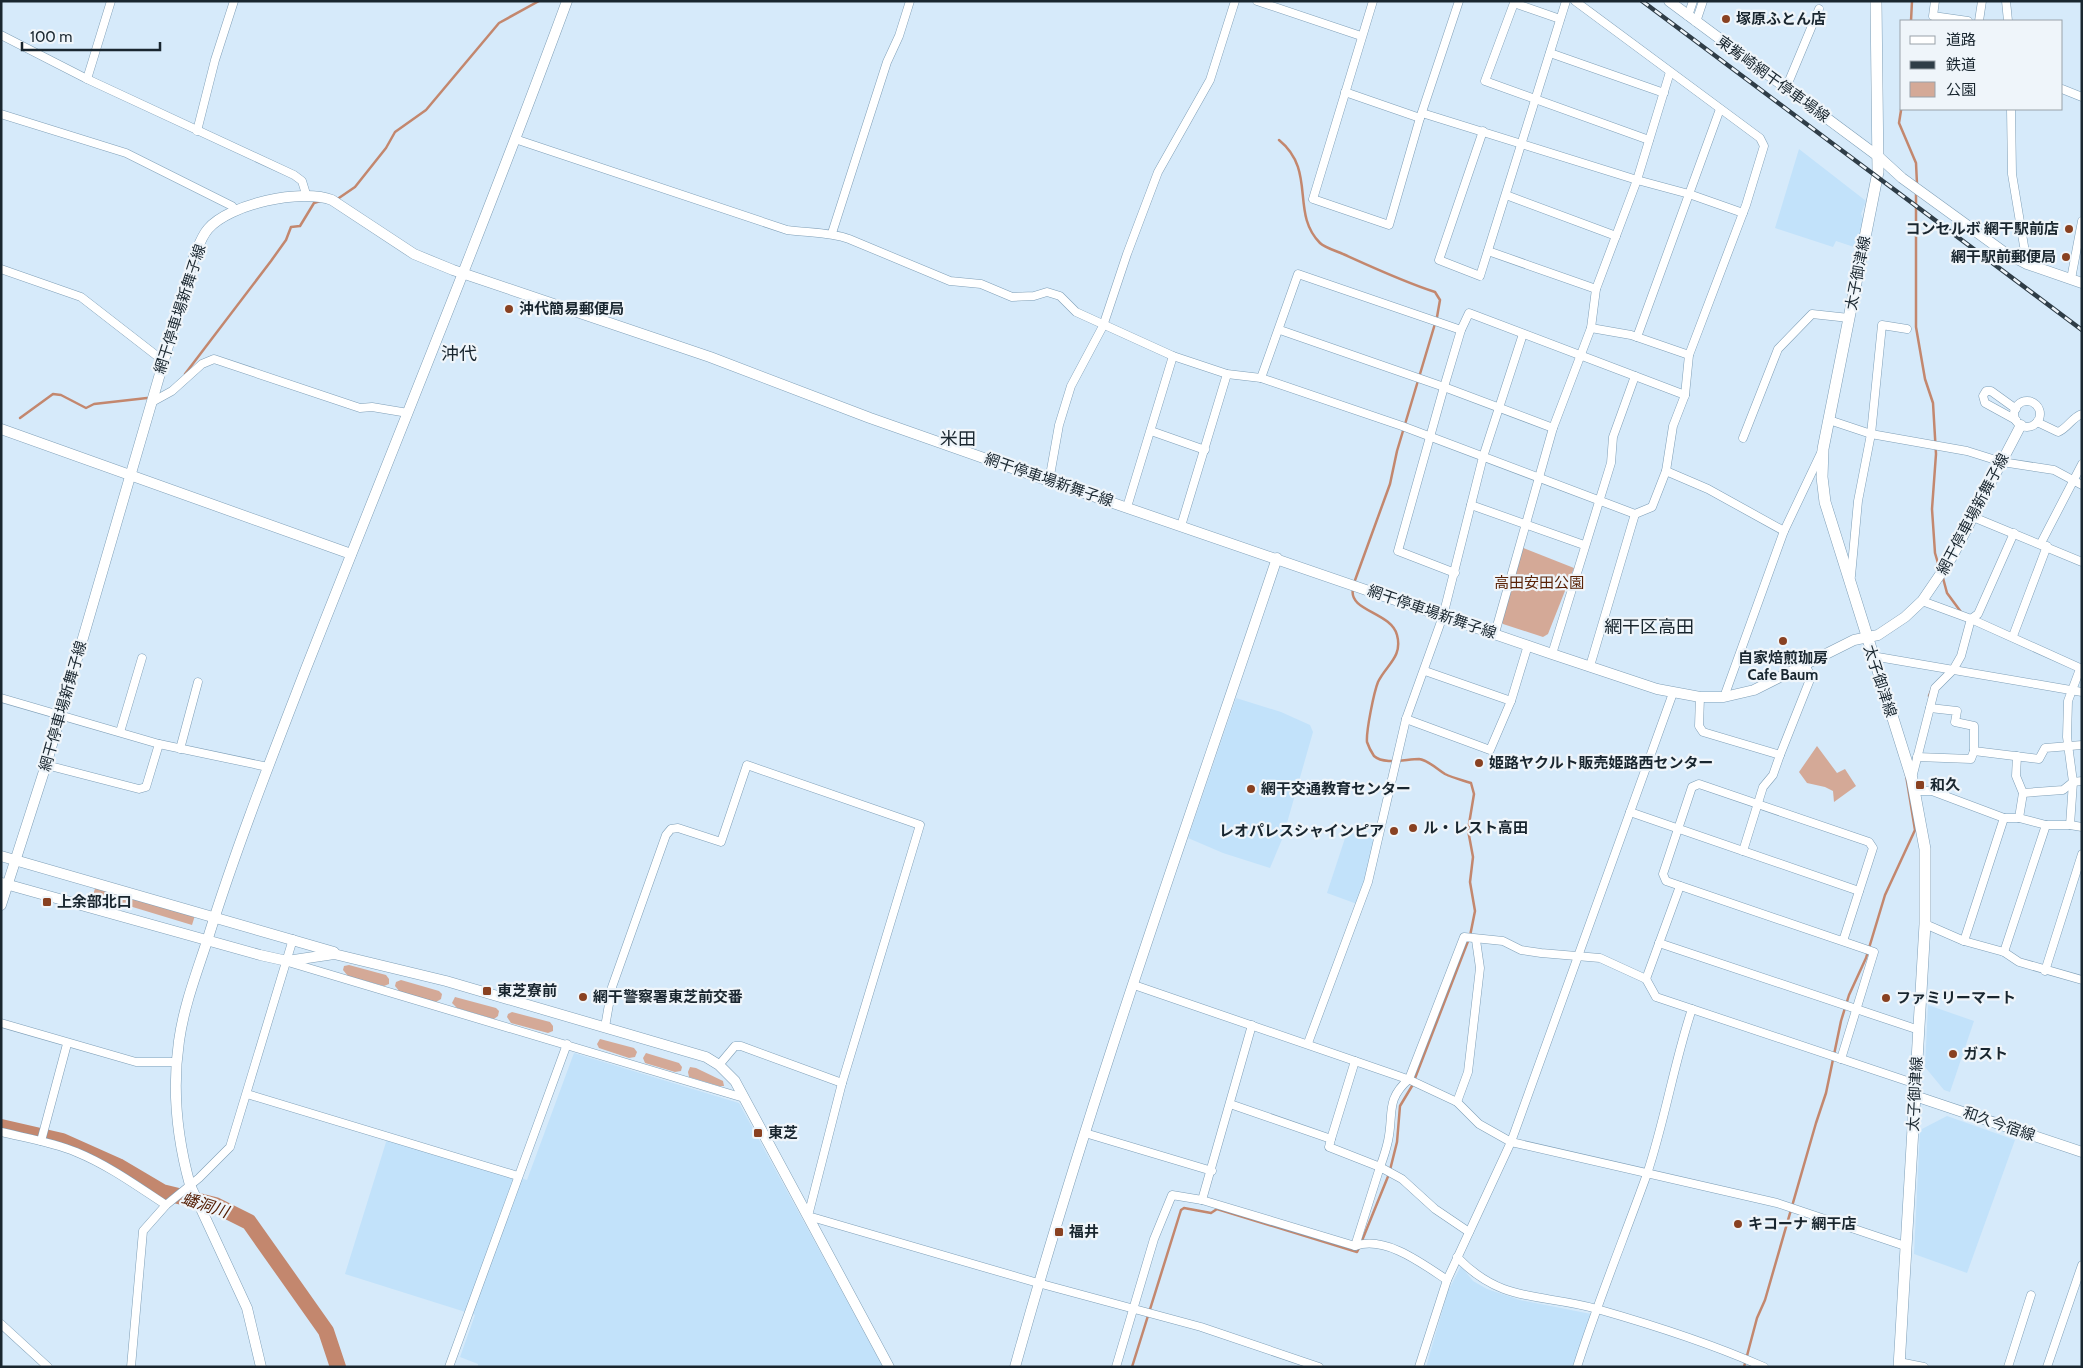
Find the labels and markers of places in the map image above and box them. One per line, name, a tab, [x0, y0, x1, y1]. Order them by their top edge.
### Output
place label: 塚原ふとん店	[1736, 10, 1826, 28]
marker: 塚原ふとん店	[1720, 13, 1732, 25]
place label: コンセルボ 網干駅前店	[1906, 220, 2059, 238]
marker: コンセルボ 網干駅前店	[2063, 223, 2075, 235]
place label: 網干駅前郵便局	[1951, 248, 2056, 266]
marker: 網干駅前郵便局	[2060, 251, 2072, 263]
place label: 沖代簡易郵便局	[519, 300, 624, 318]
marker: 沖代簡易郵便局	[503, 303, 515, 315]
marker: 自家焙煎珈房 Cafe Baum	[1777, 635, 1789, 647]
place label: 自家焙煎珈房 Cafe Baum	[1738, 649, 1828, 684]
place label: 姫路ヤクルト販売姫路西センター	[1489, 754, 1714, 772]
marker: 姫路ヤクルト販売姫路西センター	[1473, 757, 1485, 769]
place label: 和久	[1930, 776, 1960, 794]
marker: 和久	[1914, 779, 1926, 791]
place label: 網干交通教育センター	[1261, 780, 1411, 798]
marker: 網干交通教育センター	[1245, 783, 1257, 795]
place label: ル・レスト高田	[1423, 819, 1528, 837]
place label: レオパレスシャインピア	[1219, 822, 1384, 840]
marker: ル・レスト高田	[1407, 822, 1419, 834]
marker: レオパレスシャインピア	[1388, 825, 1400, 837]
place label: 上余部北口	[57, 893, 132, 911]
marker: 上余部北口	[41, 896, 53, 908]
place label: 東芝寮前	[497, 982, 557, 1000]
marker: 東芝寮前	[481, 985, 493, 997]
place label: 網干警察署東芝前交番	[593, 988, 743, 1006]
place label: ファミリーマート	[1896, 989, 2016, 1007]
marker: 網干警察署東芝前交番	[577, 991, 589, 1003]
marker: ファミリーマート	[1880, 992, 1892, 1004]
place label: ガスト	[1963, 1045, 2008, 1063]
marker: ガスト	[1947, 1048, 1959, 1060]
place label: 東芝	[768, 1124, 798, 1142]
marker: 東芝	[752, 1127, 764, 1139]
place label: キコーナ 網干店	[1748, 1215, 1856, 1233]
marker: キコーナ 網干店	[1732, 1218, 1744, 1230]
place label: 福井	[1068, 1223, 1099, 1241]
marker: 福井	[1053, 1226, 1065, 1238]

